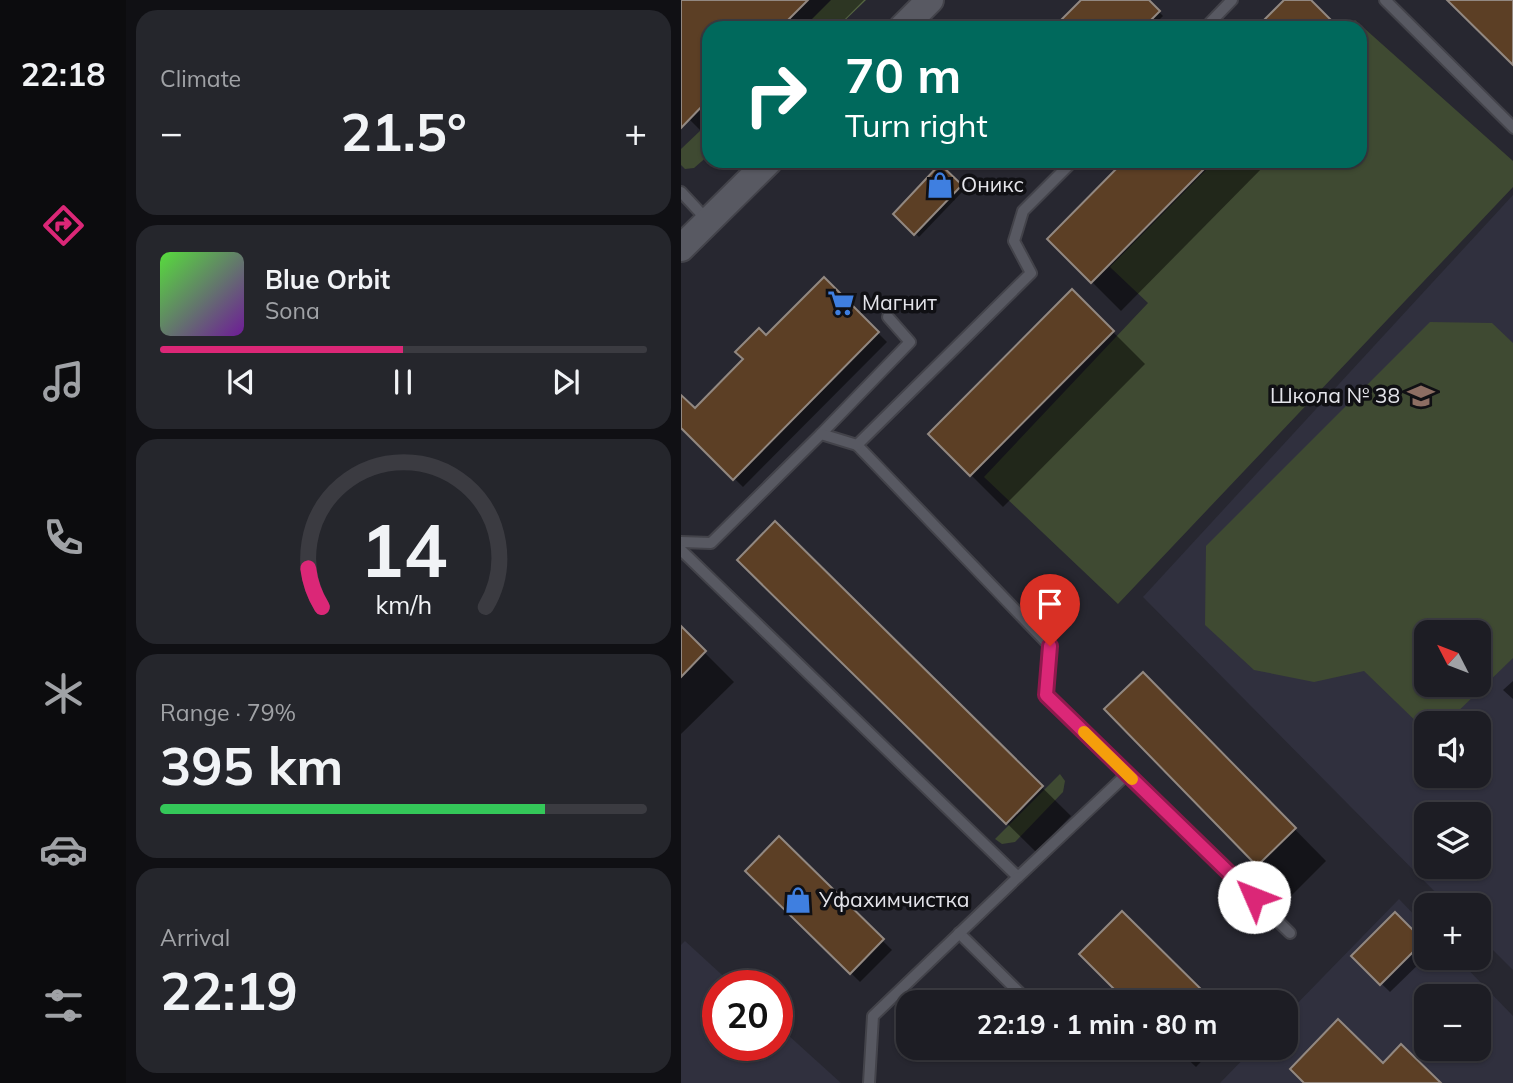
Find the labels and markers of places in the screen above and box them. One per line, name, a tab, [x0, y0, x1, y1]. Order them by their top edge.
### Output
shop icon: Оникс	[925, 170, 955, 200]
place label: Оникс	[961, 171, 1024, 197]
supermarket icon: Магнит	[826, 288, 856, 318]
place label: Магнит	[862, 289, 937, 315]
school or university icon: Школа № 38	[1406, 381, 1436, 411]
place label: Школа № 38	[1270, 382, 1400, 408]
pin	[1020, 574, 1080, 646]
shop icon: Уфахимчистка	[783, 885, 813, 915]
place label: Уфахимчистка	[818, 886, 970, 912]

